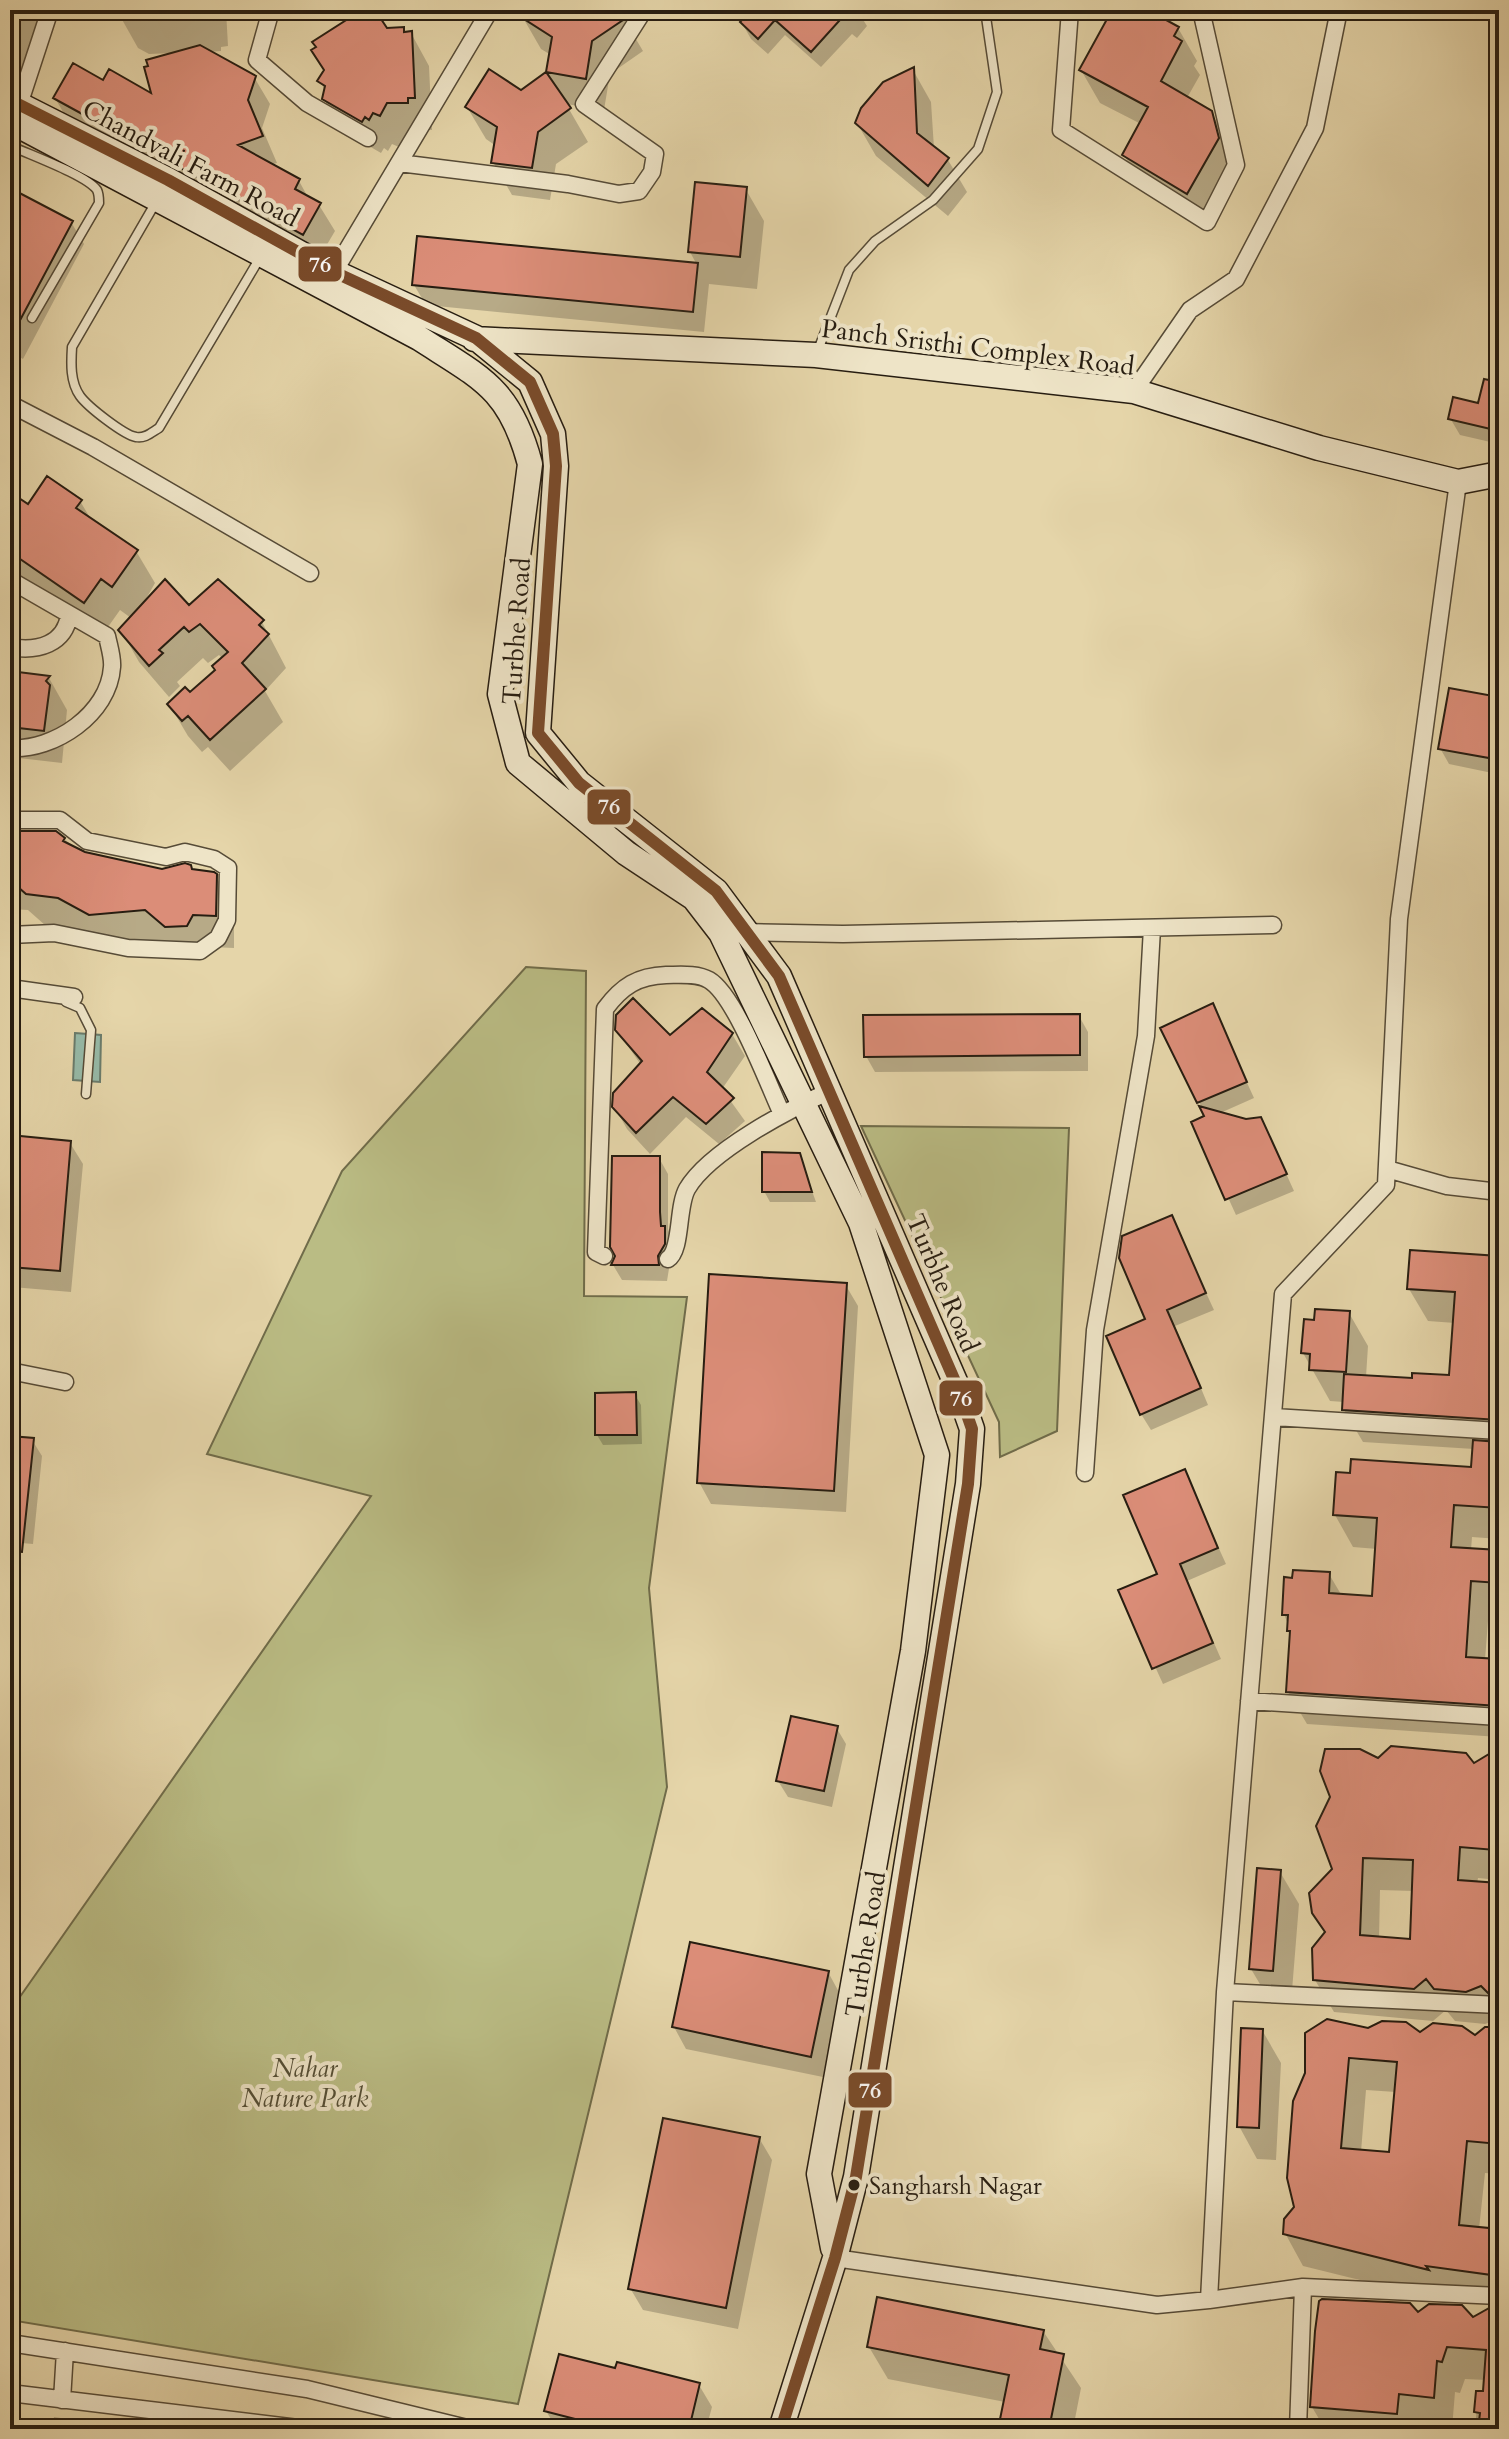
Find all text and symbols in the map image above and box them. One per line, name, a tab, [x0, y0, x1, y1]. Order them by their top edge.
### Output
street label: Chandvali Farm Road	[76, 91, 305, 236]
line badge: 76	[297, 245, 343, 283]
text: 76	[309, 250, 331, 280]
street label: Panch Sristhi Complex Road	[819, 311, 1137, 384]
street label: Turbhe Road	[494, 556, 539, 706]
line badge: 76	[586, 788, 632, 826]
text: 76	[598, 792, 620, 822]
street label: Turbhe Road	[898, 1209, 987, 1358]
line badge: 76	[938, 1379, 984, 1417]
text: 76	[950, 1384, 972, 1414]
street label: Turbhe Road	[837, 1869, 894, 2019]
park label: Nahar Nature Park	[242, 2051, 368, 2116]
line badge: 76	[847, 2071, 893, 2109]
text: 76	[859, 2076, 881, 2106]
place label: Sangharsh Nagar	[869, 2170, 1042, 2203]
marker: Sangharsh Nagar	[846, 2177, 862, 2193]

